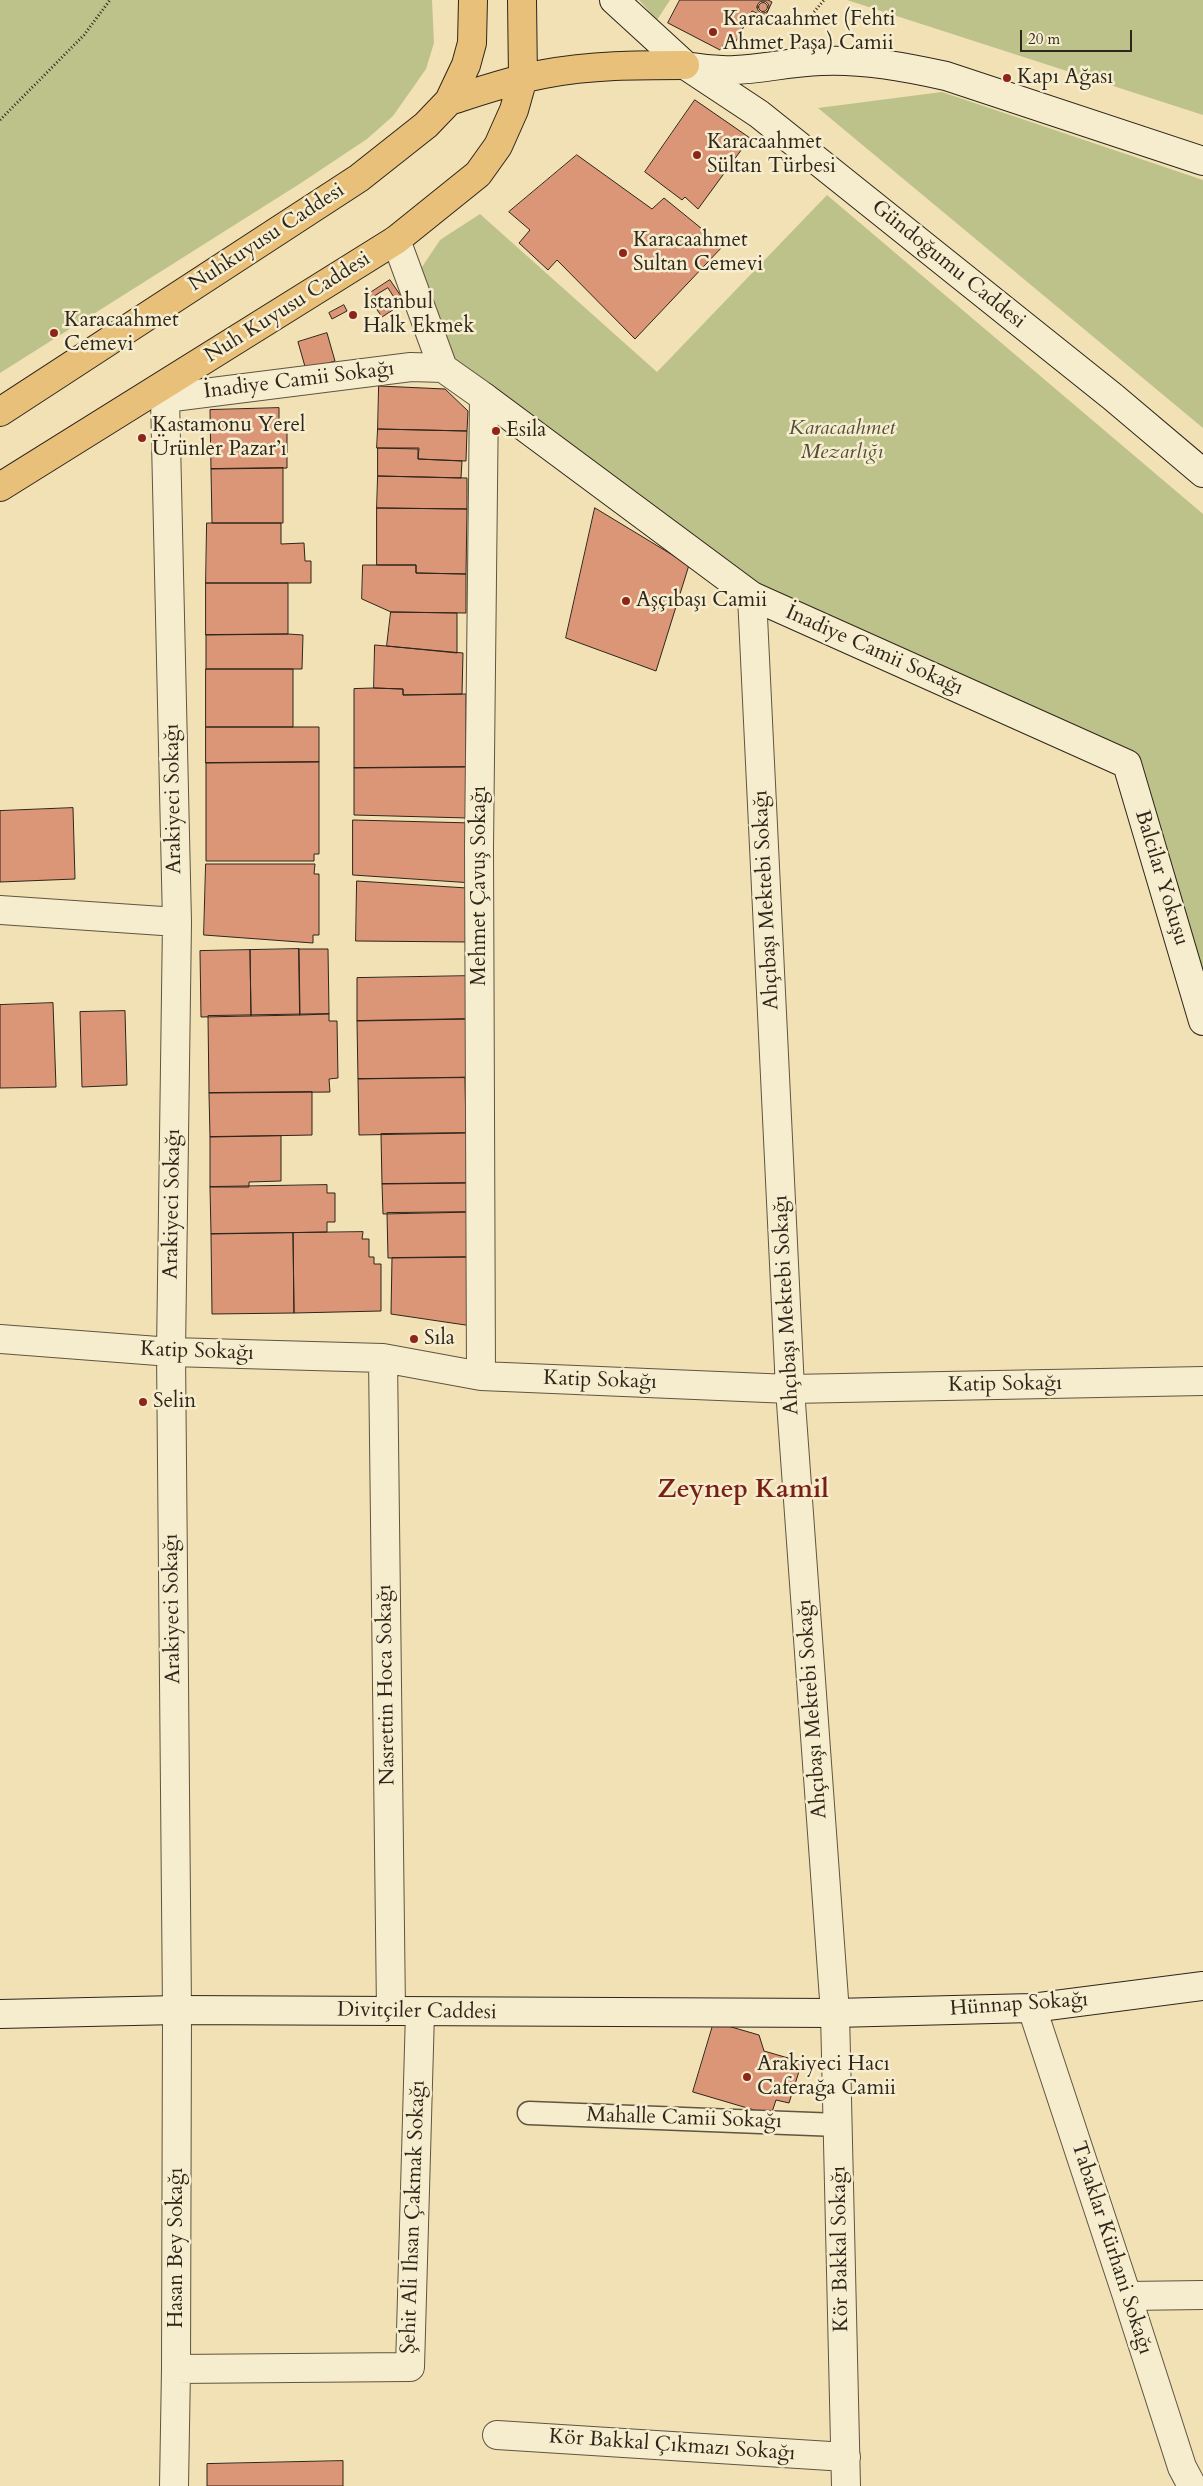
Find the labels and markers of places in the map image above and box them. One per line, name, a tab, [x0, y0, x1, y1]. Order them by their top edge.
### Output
place label: Karacaahmet (Fehti Ahmet Paşa) Camii	[723, 7, 895, 57]
marker: Karacaahmet (Fehti Ahmet Paşa) Camii	[707, 26, 719, 38]
place label: Kapı Ağası	[1017, 65, 1113, 91]
marker: Kapı Ağası	[1001, 72, 1013, 84]
place label: Karacaahmet Sültan Türbesi	[707, 130, 836, 180]
marker: Karacaahmet Sültan Türbesi	[691, 149, 703, 161]
place label: Karacaahmet Sultan Cemevi	[633, 228, 763, 278]
marker: Karacaahmet Sultan Cemevi	[617, 247, 629, 259]
place label: İstanbul Halk Ekmek	[363, 290, 475, 340]
place label: Karacaahmet Cemevi	[64, 308, 179, 358]
marker: İstanbul Halk Ekmek	[347, 309, 359, 321]
marker: Karacaahmet Cemevi	[48, 327, 60, 339]
place label: Kastamonu Yerel Ürünler Pazar’ı	[152, 413, 305, 463]
place label: Esila	[506, 418, 546, 444]
marker: Esila	[490, 425, 502, 437]
marker: Kastamonu Yerel Ürünler Pazar’ı	[136, 432, 148, 444]
place label: Aşçıbaşı Camii	[636, 588, 767, 614]
marker: Aşçıbaşı Camii	[620, 595, 632, 607]
place label: Sıla	[424, 1326, 455, 1352]
marker: Sıla	[408, 1333, 420, 1345]
place label: Selin	[153, 1389, 196, 1415]
marker: Selin	[137, 1396, 149, 1408]
place label: Arakiyeci Hacı Caferağa Camii	[757, 2052, 896, 2102]
marker: Arakiyeci Hacı Caferağa Camii	[741, 2071, 753, 2083]

